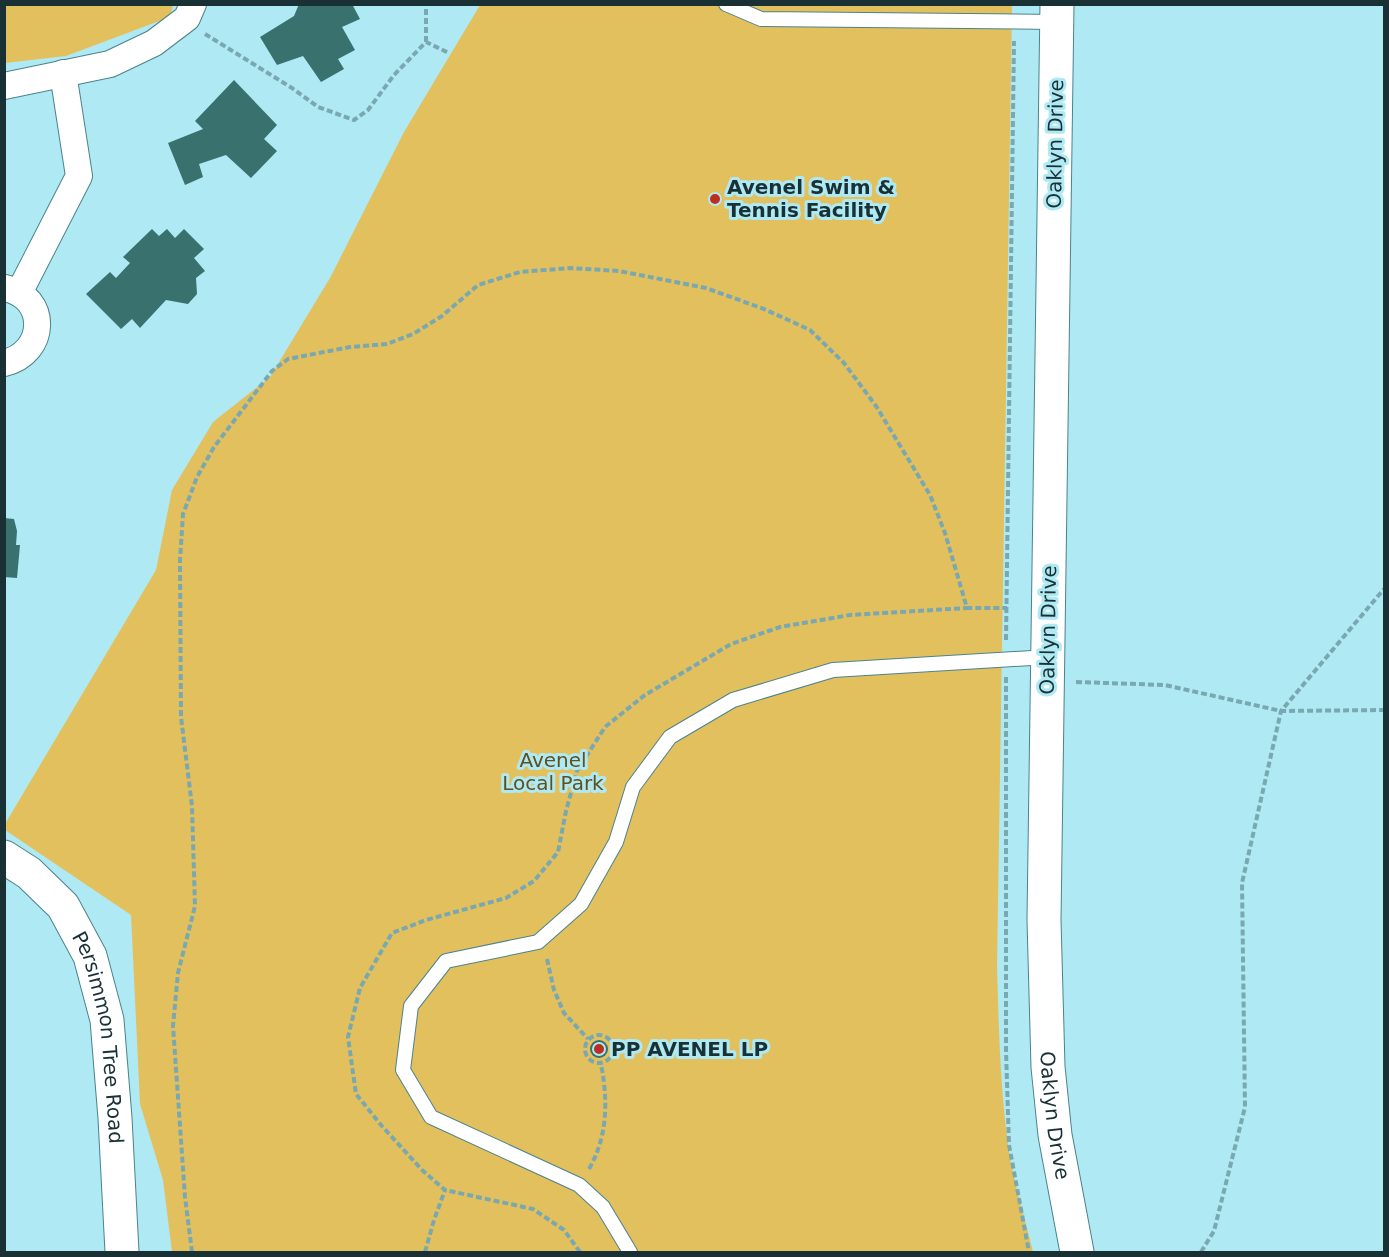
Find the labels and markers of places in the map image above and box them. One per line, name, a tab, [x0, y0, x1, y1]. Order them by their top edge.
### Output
place label: Avenel Swim & Tennis Facility	[727, 175, 895, 222]
marker: Avenel Swim & Tennis Facility	[708, 192, 722, 206]
place label: PP AVENEL LP	[611, 1037, 768, 1061]
marker: PP AVENEL LP	[592, 1042, 606, 1056]

